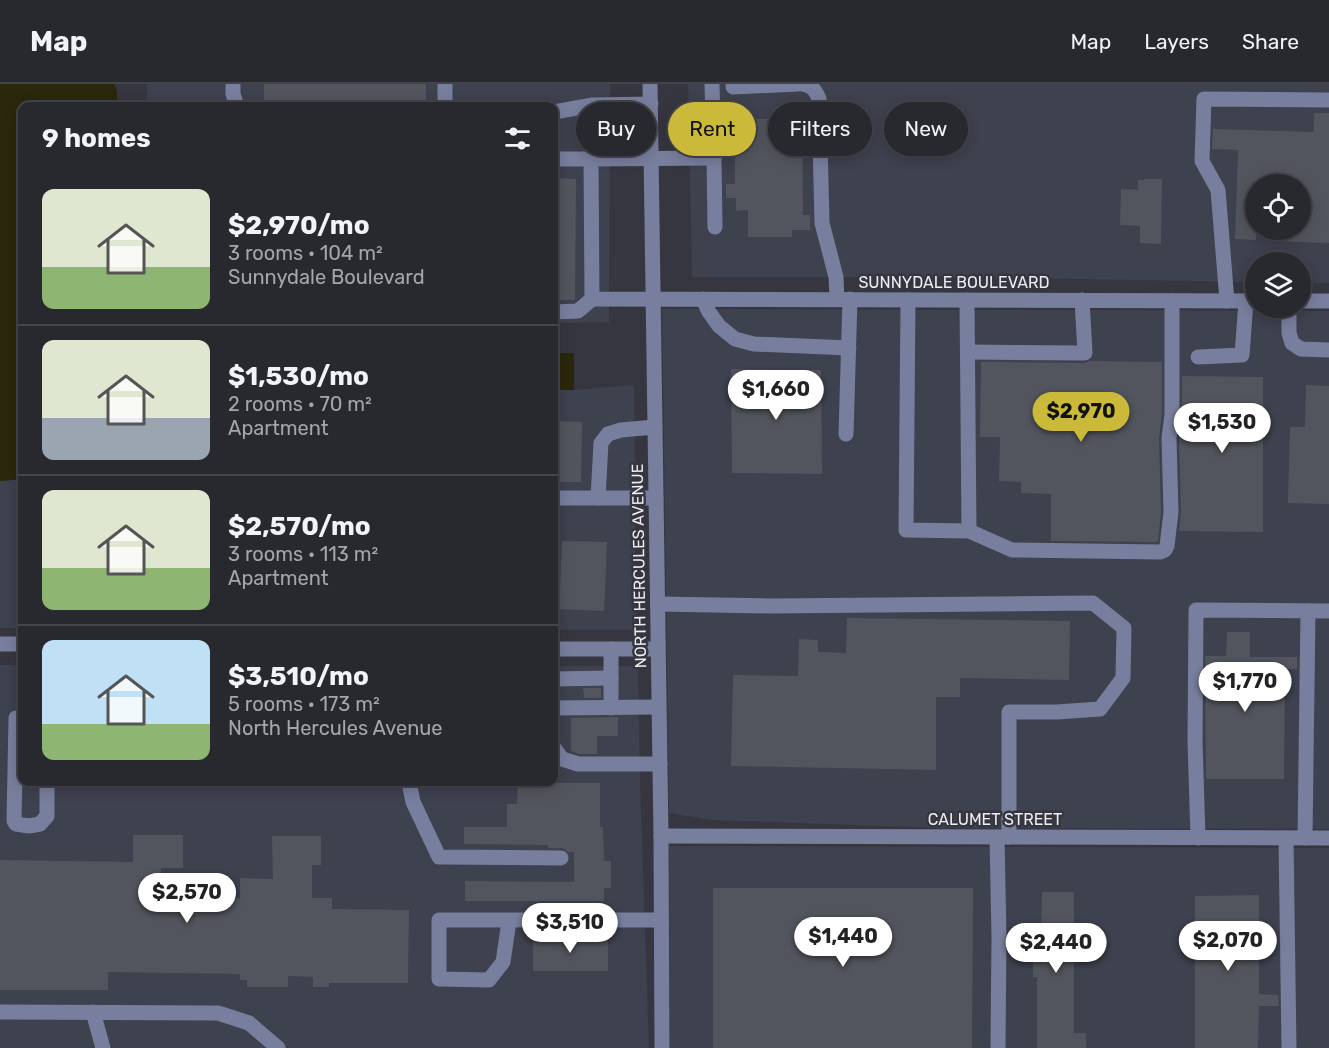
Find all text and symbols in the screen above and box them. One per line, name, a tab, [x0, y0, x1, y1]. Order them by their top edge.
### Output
text: Map	[30, 25, 87, 58]
text: Map	[1070, 29, 1111, 54]
text: Layers	[1144, 29, 1209, 54]
text: Share	[1242, 29, 1299, 54]
chip: Buy	[576, 102, 656, 156]
chip: Rent	[668, 102, 756, 156]
chip: Filters	[768, 102, 872, 156]
chip: New	[884, 102, 968, 156]
icon: filters	[501, 122, 534, 155]
text: 9 homes	[42, 123, 151, 154]
map controls	[1245, 174, 1311, 318]
button: locate	[1245, 174, 1311, 240]
text: $2,970/mo	[228, 210, 370, 241]
icon: home	[90, 213, 162, 285]
text: 3 rooms · 104 m²	[228, 241, 383, 265]
button: layers	[1245, 252, 1311, 318]
text: Sunnydale Boulevard	[228, 265, 425, 289]
street label: SUNNYDALE BOULEVARD	[858, 273, 1050, 292]
text: $1,530/mo	[228, 361, 369, 392]
icon: home	[90, 364, 162, 436]
pin: $1,660	[727, 370, 825, 421]
text: $1,660	[742, 377, 810, 401]
text: 2 rooms · 70 m²	[228, 392, 372, 416]
pin: $2,970	[1032, 392, 1130, 443]
text: $2,970	[1047, 399, 1116, 423]
pin: $1,530	[1173, 403, 1271, 454]
text: $1,530	[1188, 410, 1256, 434]
text: Apartment	[228, 416, 329, 440]
street label: NORTH HERCULES AVENUE	[628, 464, 650, 668]
text: $2,570/mo	[228, 511, 371, 542]
icon: home	[90, 514, 162, 586]
text: 3 rooms · 113 m²	[228, 542, 378, 566]
text: Apartment	[228, 566, 329, 590]
text: $3,510/mo	[228, 661, 369, 692]
pin: $1,770	[1196, 662, 1294, 713]
icon: home	[90, 664, 162, 736]
text: $1,770	[1213, 669, 1277, 693]
text: 5 rooms · 173 m²	[228, 692, 380, 716]
text: North Hercules Avenue	[228, 716, 443, 740]
street label: CALUMET STREET	[928, 810, 1062, 829]
pin: $2,570	[138, 873, 236, 924]
text: $2,570	[152, 880, 222, 904]
pin: $3,510	[521, 903, 619, 954]
text: $3,510	[536, 910, 604, 934]
pin: $1,440	[794, 917, 892, 968]
pin: $2,070	[1179, 921, 1277, 972]
pin: $2,440	[1007, 923, 1105, 974]
text: $1,440	[808, 924, 878, 948]
text: $2,070	[1193, 928, 1263, 952]
text: $2,440	[1020, 930, 1092, 954]

